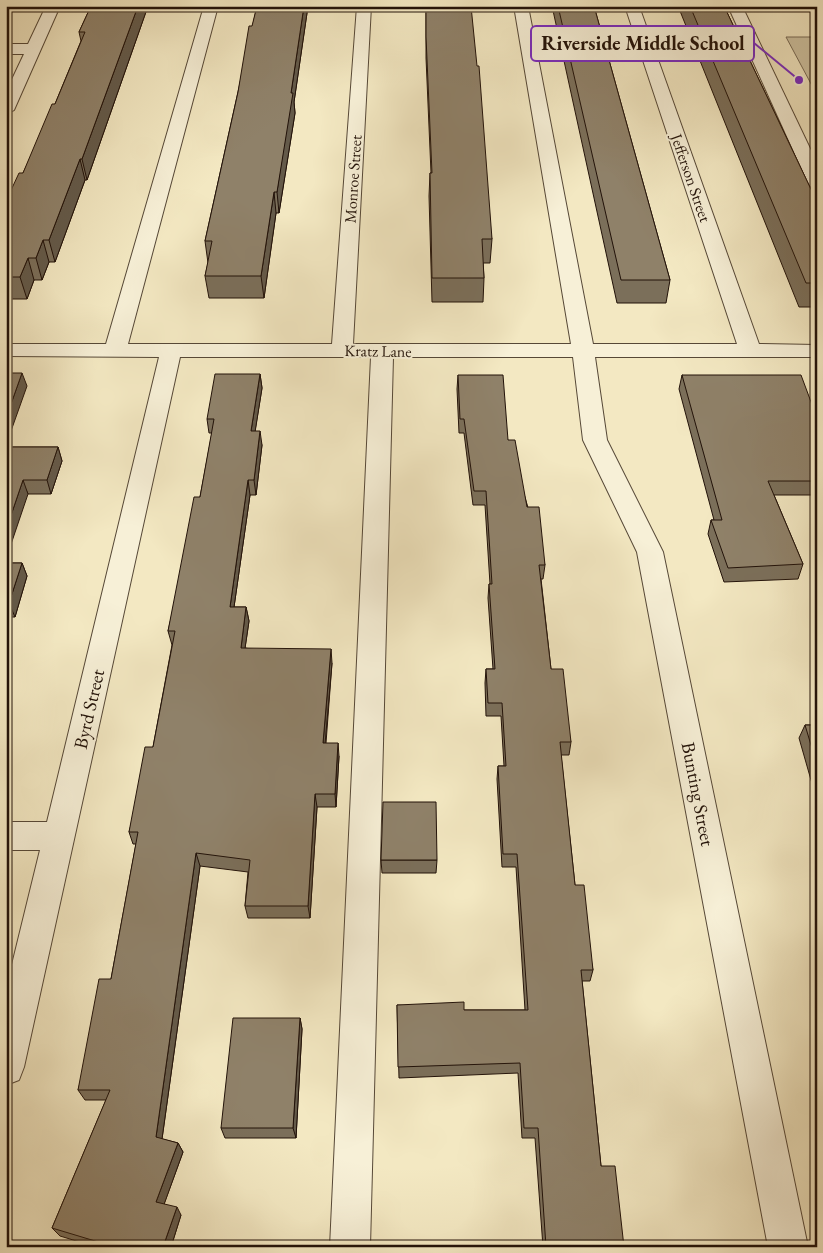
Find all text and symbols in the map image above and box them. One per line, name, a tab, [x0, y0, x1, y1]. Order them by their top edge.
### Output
callout: Riverside Middle School	[531, 26, 754, 61]
text: Riverside Middle School	[541, 30, 745, 56]
street label: Jefferson Street	[665, 129, 716, 225]
street label: Monroe Street	[339, 134, 367, 224]
street label: Kratz Lane	[344, 340, 412, 362]
street label: Byrd Street	[68, 667, 110, 751]
street label: Bunting Street	[676, 740, 720, 848]

